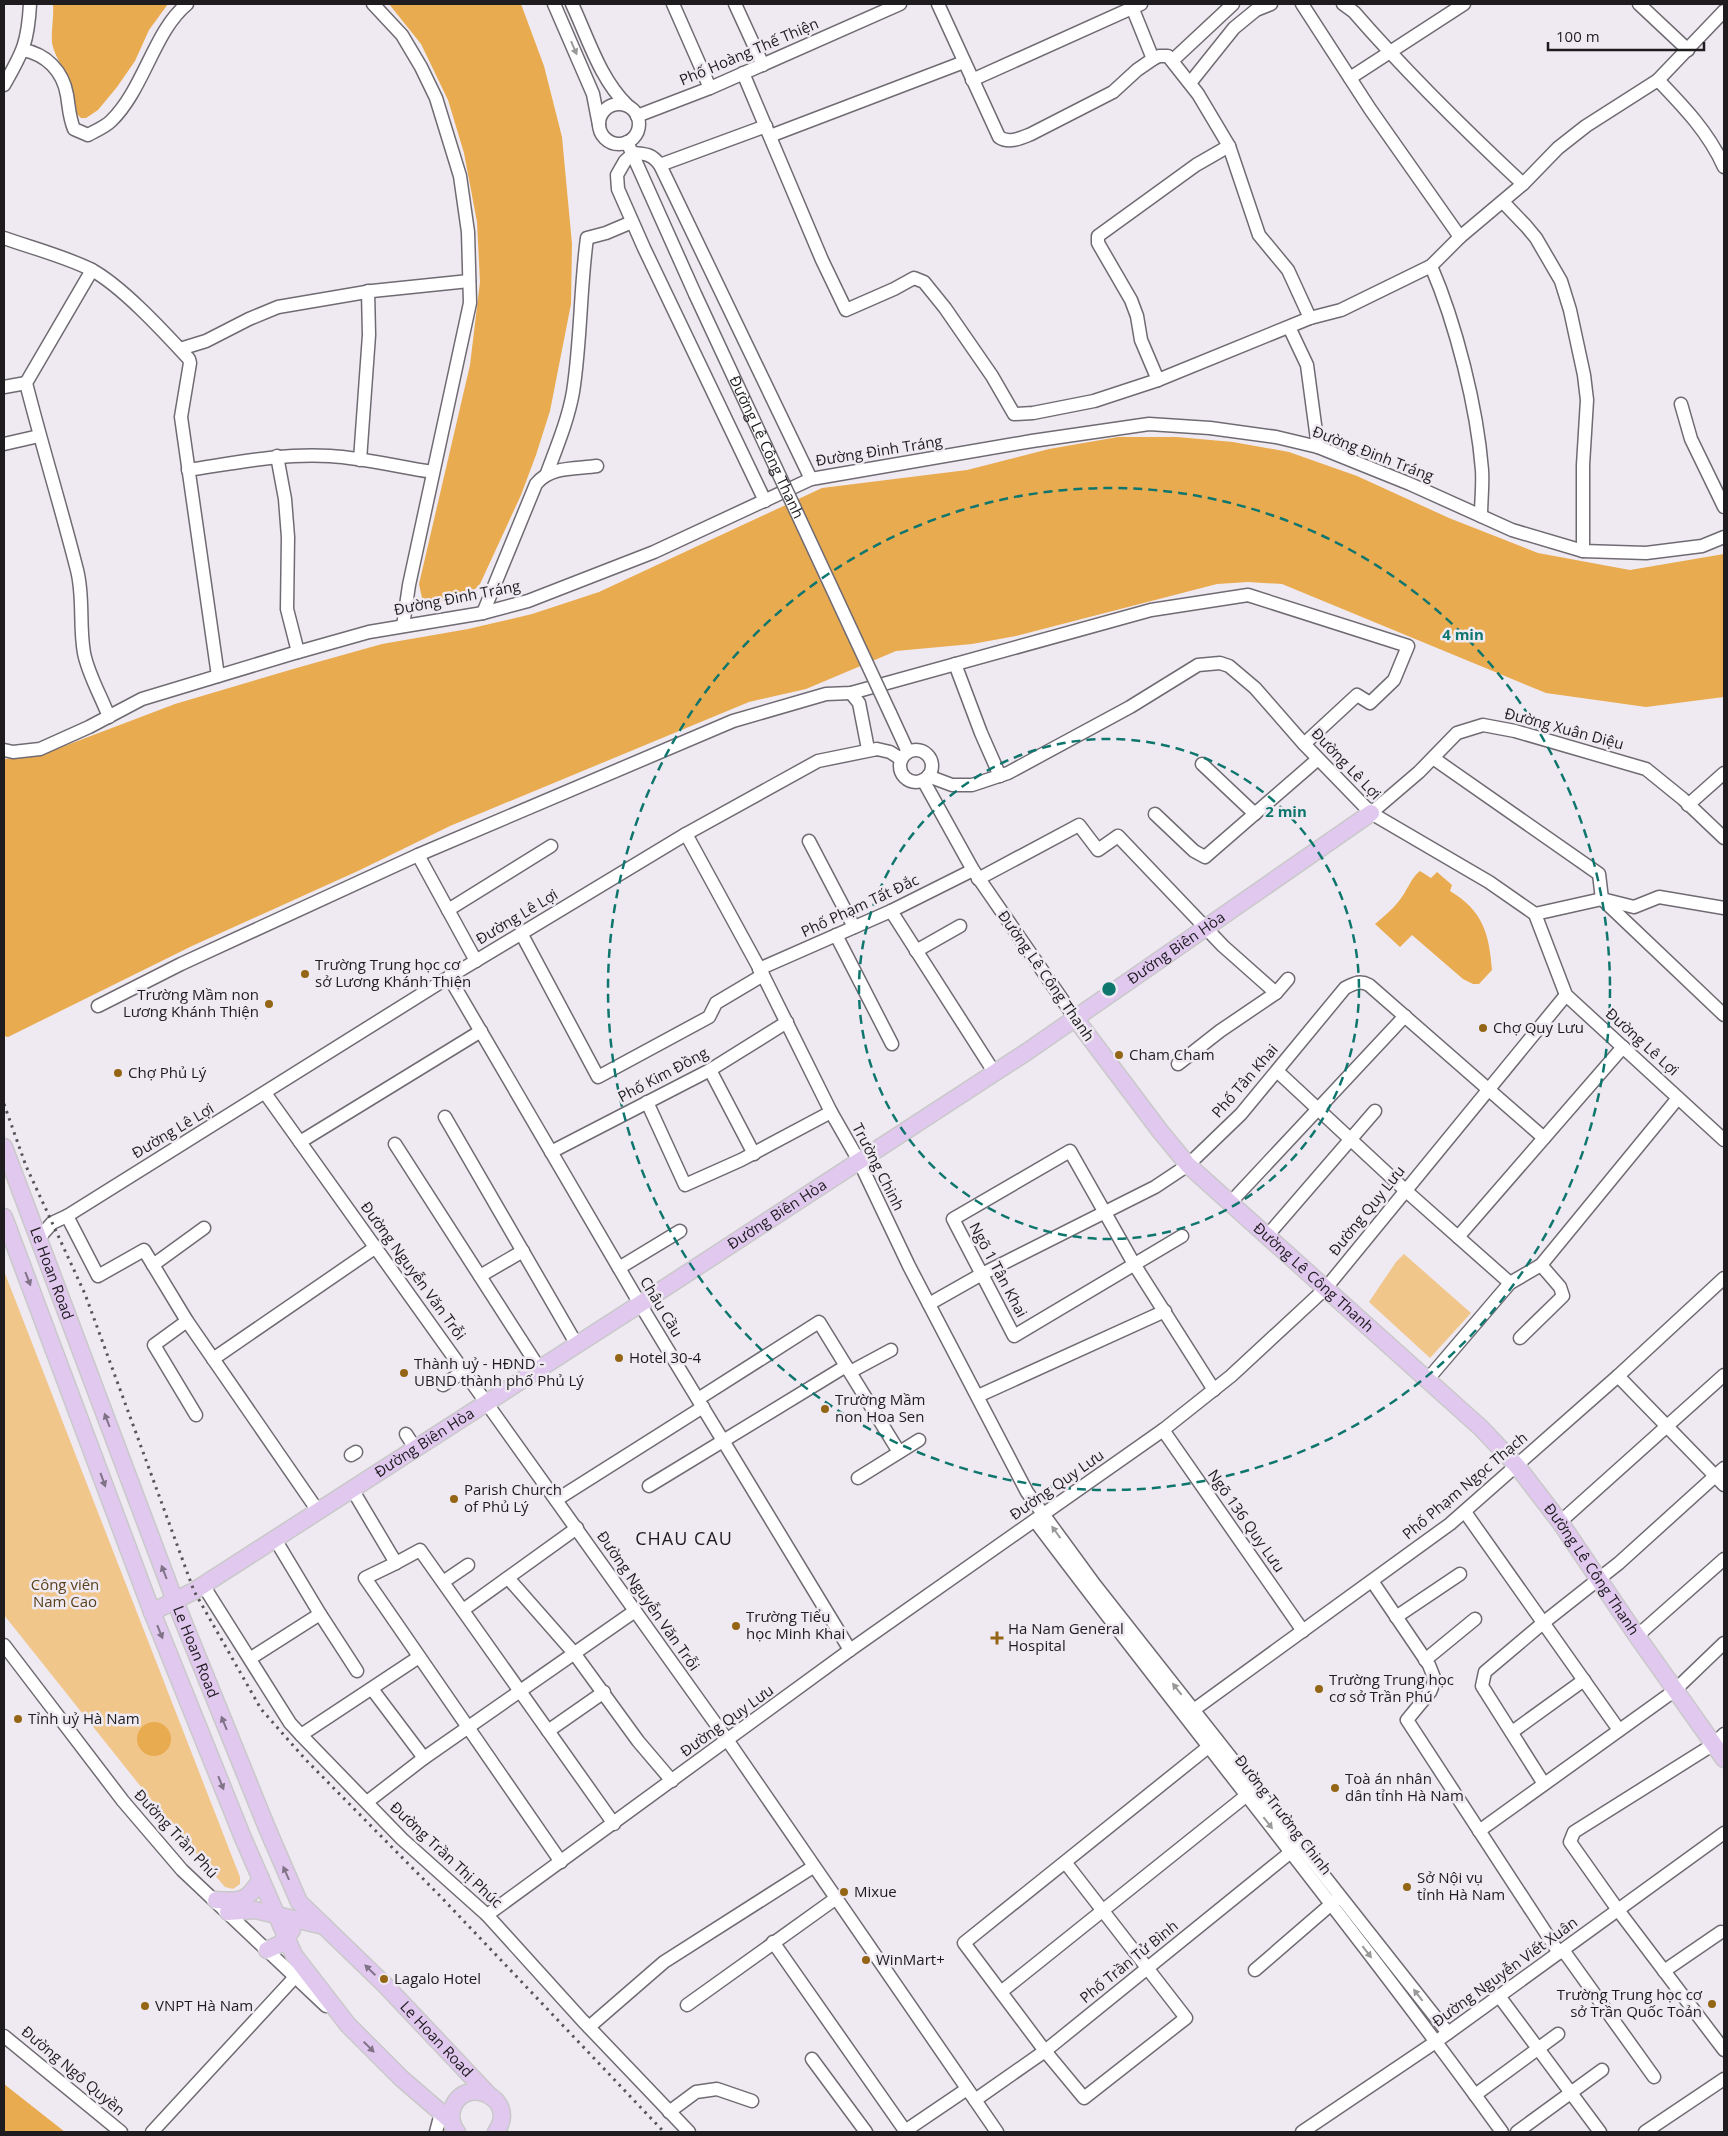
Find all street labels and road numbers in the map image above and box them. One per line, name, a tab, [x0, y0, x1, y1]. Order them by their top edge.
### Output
street label: Phố Hoàng Thế Thiện	[676, 13, 821, 89]
street label: Đường Lê Công Thanh	[725, 372, 809, 521]
street label: Đường Đinh Tráng	[1310, 421, 1437, 485]
street label: Đường Đinh Tráng	[814, 430, 944, 470]
street label: Đường Đinh Tráng	[392, 575, 522, 619]
street label: Đường Xuân Diệu	[1502, 702, 1626, 754]
street label: Đường Lê Lợi	[1308, 723, 1386, 803]
street label: Phố Phạm Tất Đắc	[797, 869, 922, 941]
street label: Đường Lê Lợi	[472, 884, 561, 948]
street label: Đường Lê Công Thanh	[994, 906, 1100, 1045]
street label: Đường Biên Hòa	[1123, 906, 1229, 988]
street label: Đường Lê Lợi	[1602, 1003, 1684, 1080]
street label: Phố Tân Khai	[1207, 1039, 1282, 1121]
street label: Phố Kim Đồng	[614, 1042, 711, 1106]
street label: Đường Lê Lợi	[128, 1098, 217, 1162]
street label: Trường Chinh	[848, 1119, 909, 1214]
street label: Đường Quy Lưu	[1324, 1161, 1409, 1260]
street label: Đường Biên Hòa	[723, 1174, 830, 1253]
street label: Đường Nguyễn Văn Trỗi	[357, 1197, 471, 1344]
street label: Đường Lê Công Thanh	[1250, 1217, 1379, 1336]
street label: Ngõ 1 Tân Khai	[965, 1218, 1032, 1321]
street label: Le Hoan Road	[26, 1224, 79, 1322]
street label: Châu Cầu	[636, 1273, 688, 1340]
street label: Đường Biên Hòa	[370, 1402, 478, 1481]
street label: Phố Phạm Ngọc Thạch	[1398, 1427, 1531, 1543]
street label: Đường Quy Lưu	[1005, 1444, 1107, 1524]
street label: Ngõ 136 Quy Lưu	[1204, 1465, 1290, 1576]
street label: Đường Lê Công Thanh	[1540, 1499, 1644, 1639]
street label: Đường Nguyễn Văn Trỗi	[593, 1527, 705, 1674]
street label: Le Hoan Road	[169, 1603, 224, 1700]
street label: Đường Quy Lưu	[676, 1680, 777, 1761]
street label: Đường Trường Chinh	[1231, 1750, 1337, 1878]
street label: Đường Trần Phú	[130, 1785, 223, 1882]
street label: Đường Trần Thị Phúc	[386, 1797, 507, 1912]
street label: Đường Nguyễn Viết Xuân	[1428, 1912, 1581, 2031]
street label: Phố Trần Tử Bình	[1075, 1915, 1182, 2007]
street label: Le Hoan Road	[396, 1996, 478, 2081]
street label: Đường Ngô Quyền	[18, 2021, 130, 2120]

